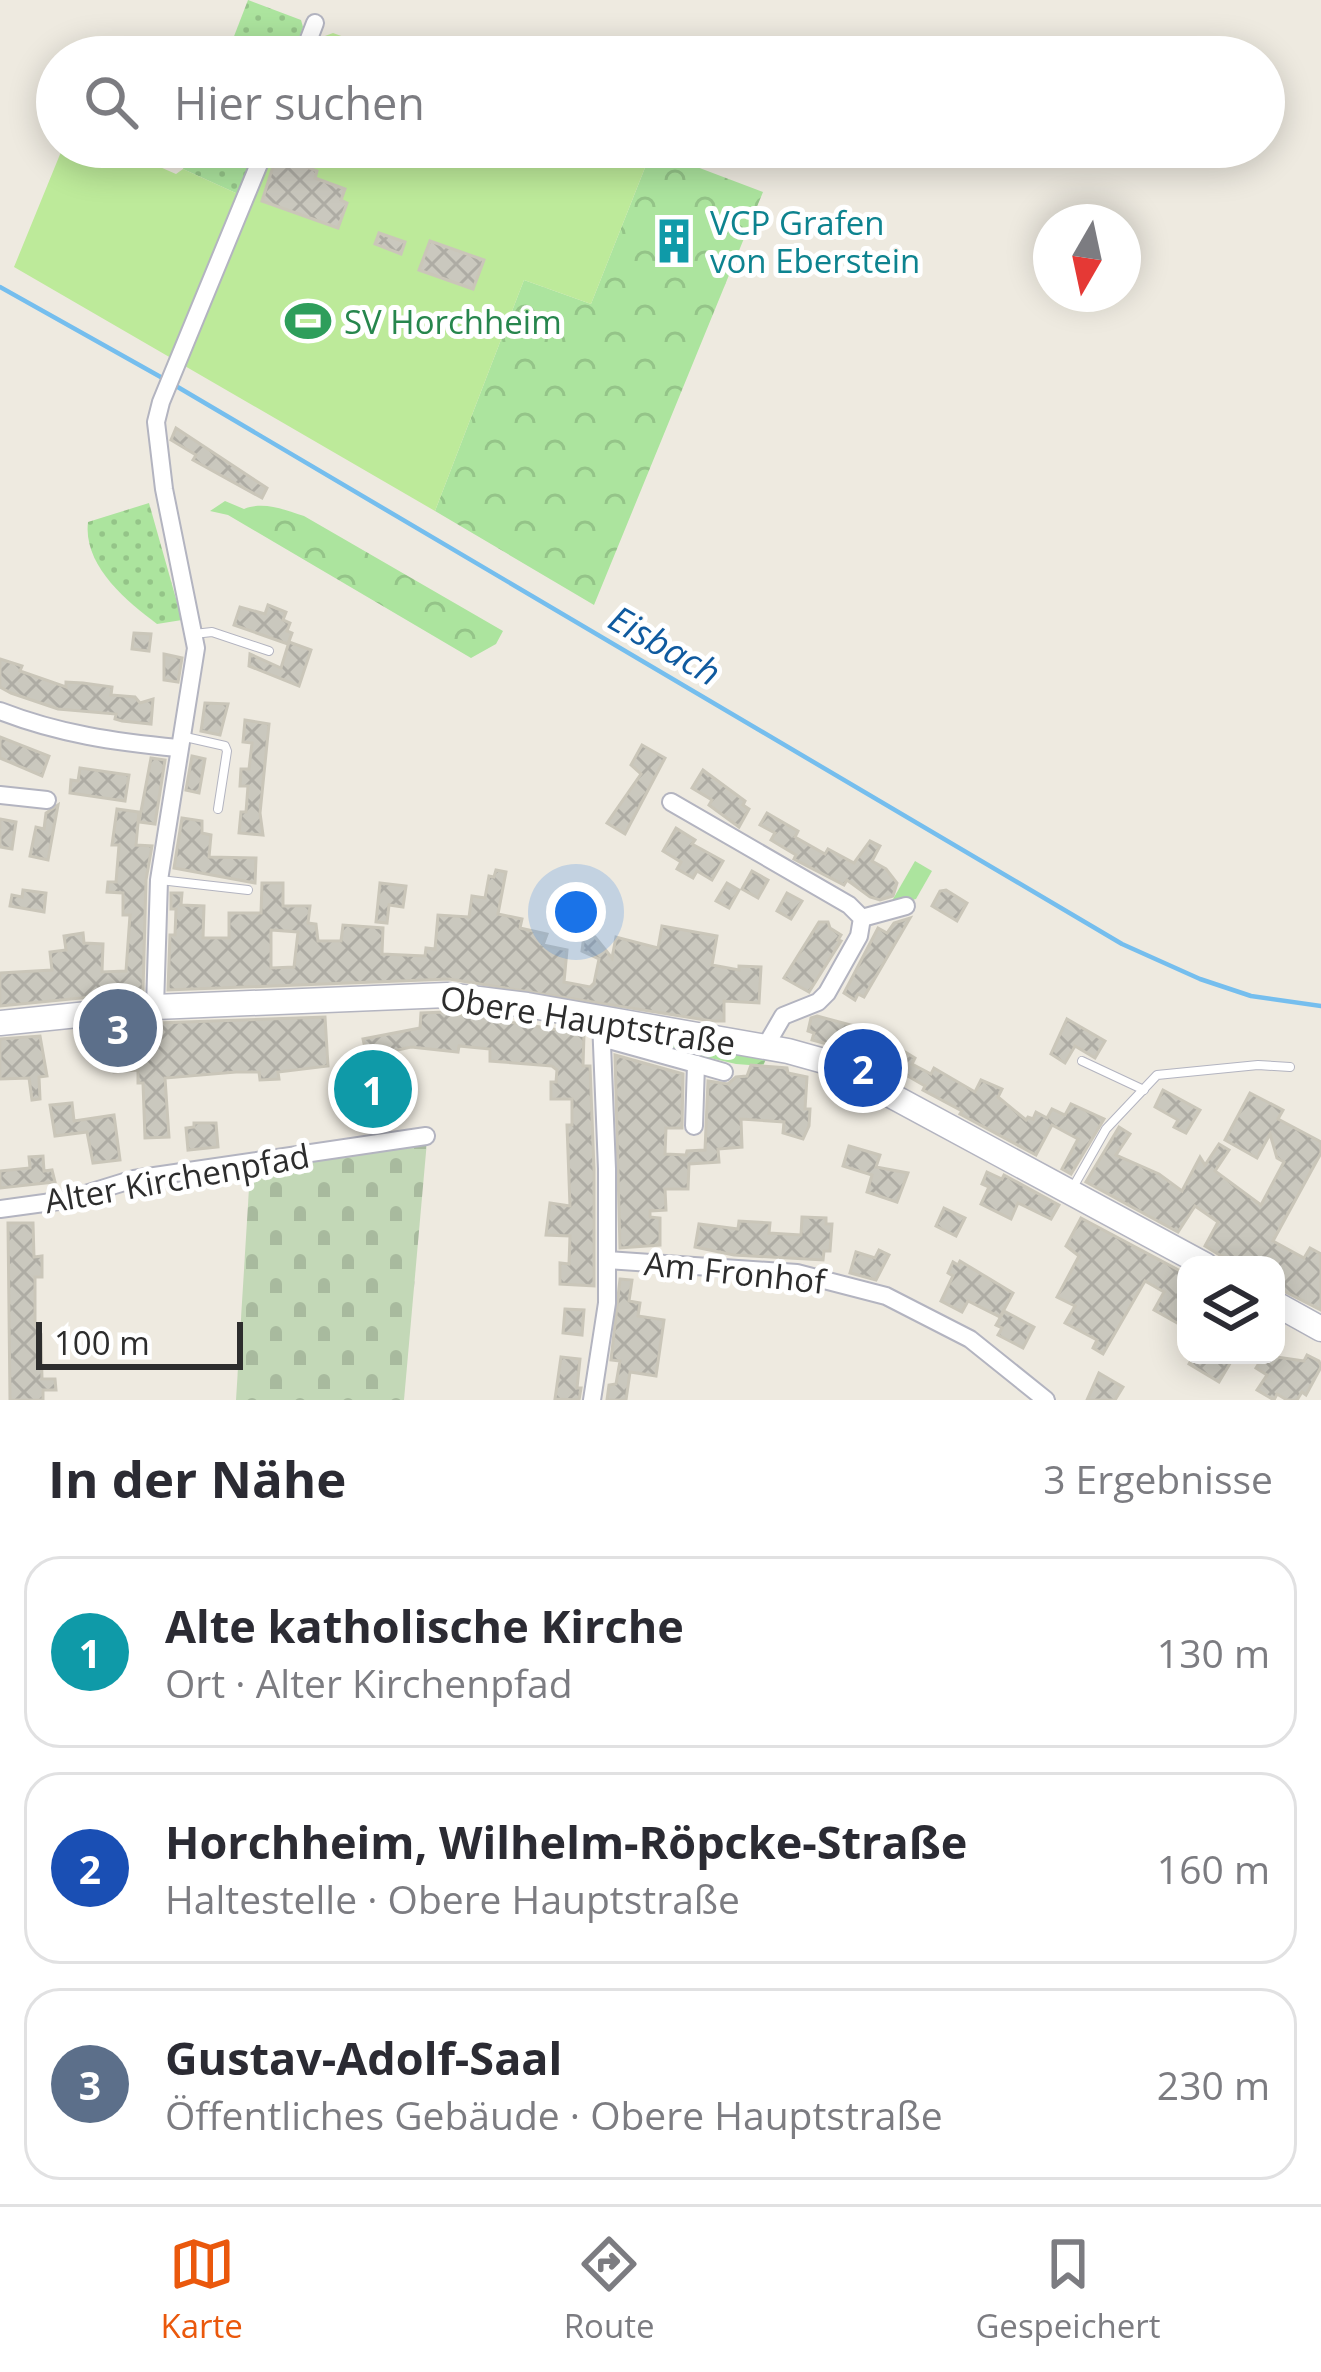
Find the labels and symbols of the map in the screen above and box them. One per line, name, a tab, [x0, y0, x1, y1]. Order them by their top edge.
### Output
place label: VCP Grafen von Eberstein	[710, 200, 920, 283]
north arrow	[1033, 204, 1141, 312]
building icon: VCP Grafen von Eberstein	[649, 216, 699, 266]
sports icon: SV Horchheim	[283, 296, 333, 346]
place label: SV Horchheim	[344, 299, 562, 344]
water label: Eisbach	[600, 593, 730, 697]
your location	[546, 882, 606, 942]
street label: Obere Hauptstraße	[437, 974, 739, 1066]
pin: 3	[79, 983, 157, 1073]
pin: 2	[824, 1023, 902, 1113]
pin: 1	[334, 1044, 412, 1134]
street label: Alter Kirchenpfad	[41, 1133, 313, 1223]
street label: Am Fronhof	[642, 1240, 830, 1304]
scale bar	[36, 1316, 243, 1369]

